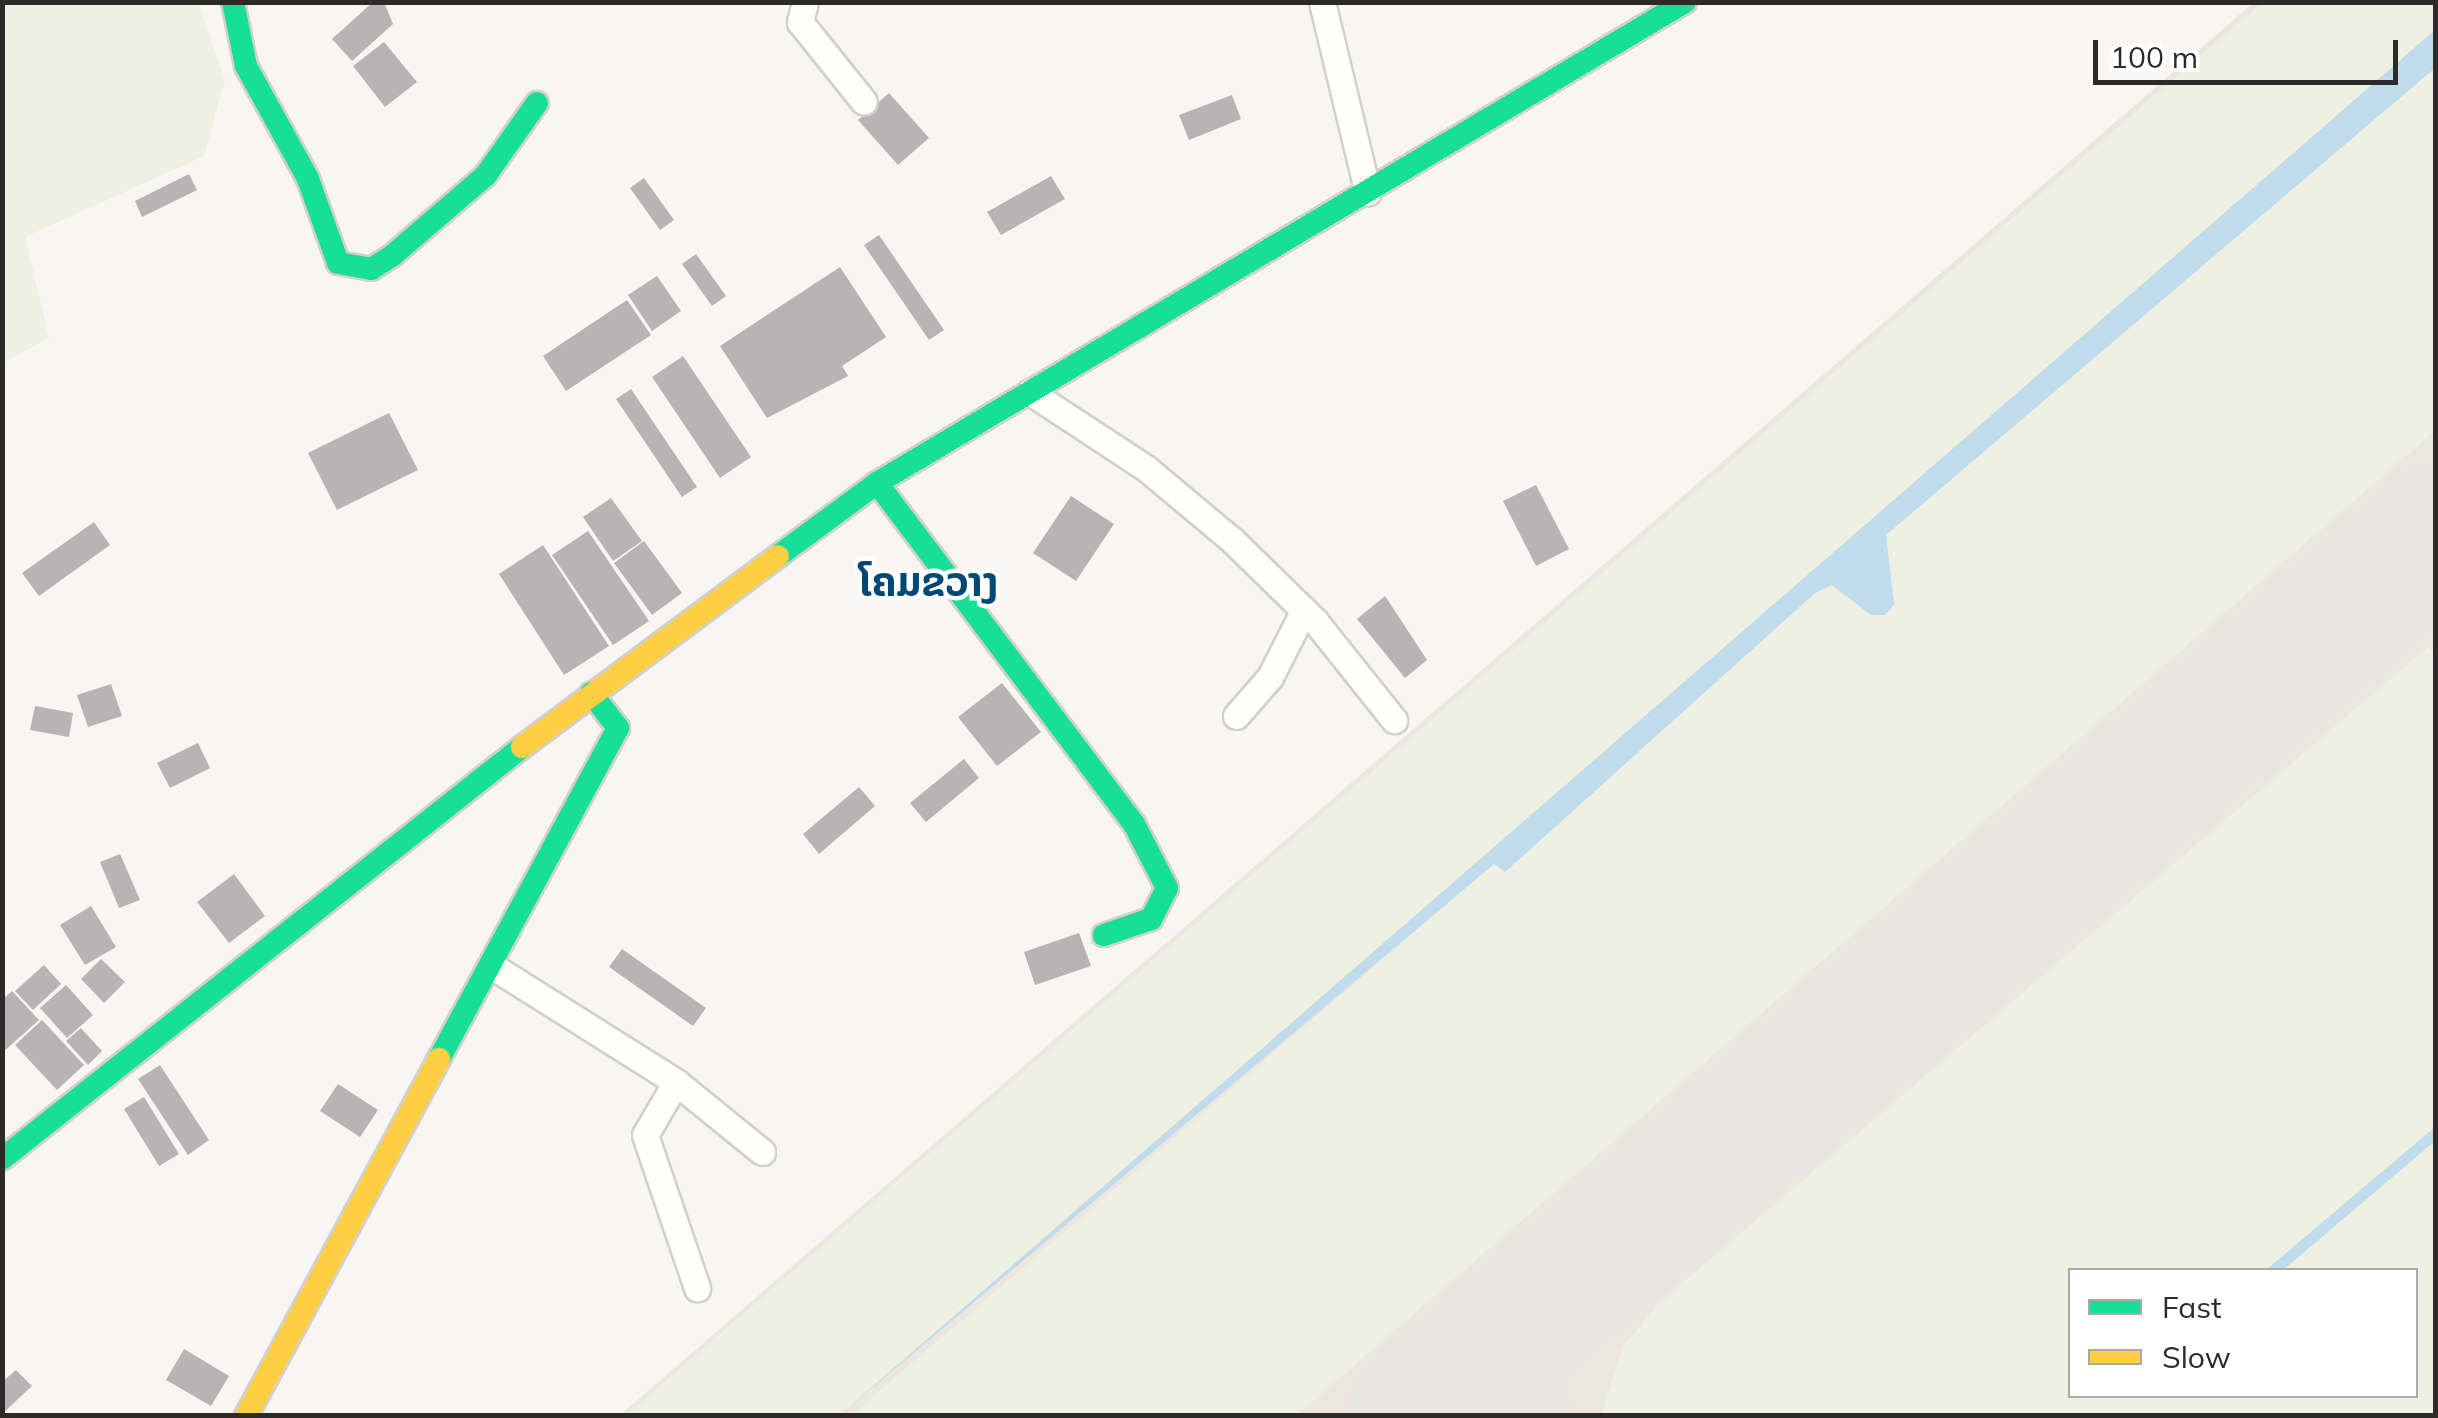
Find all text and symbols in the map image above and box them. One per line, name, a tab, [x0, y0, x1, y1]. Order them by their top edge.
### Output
scale bar	[2098, 20, 2403, 82]
text: 100 m	[2110, 38, 2198, 76]
district label: ໂຄມຂວາງ	[858, 557, 998, 605]
legend	[2068, 1268, 2418, 1398]
text: Fast	[2162, 1288, 2222, 1326]
text: Slow	[2162, 1338, 2231, 1376]

